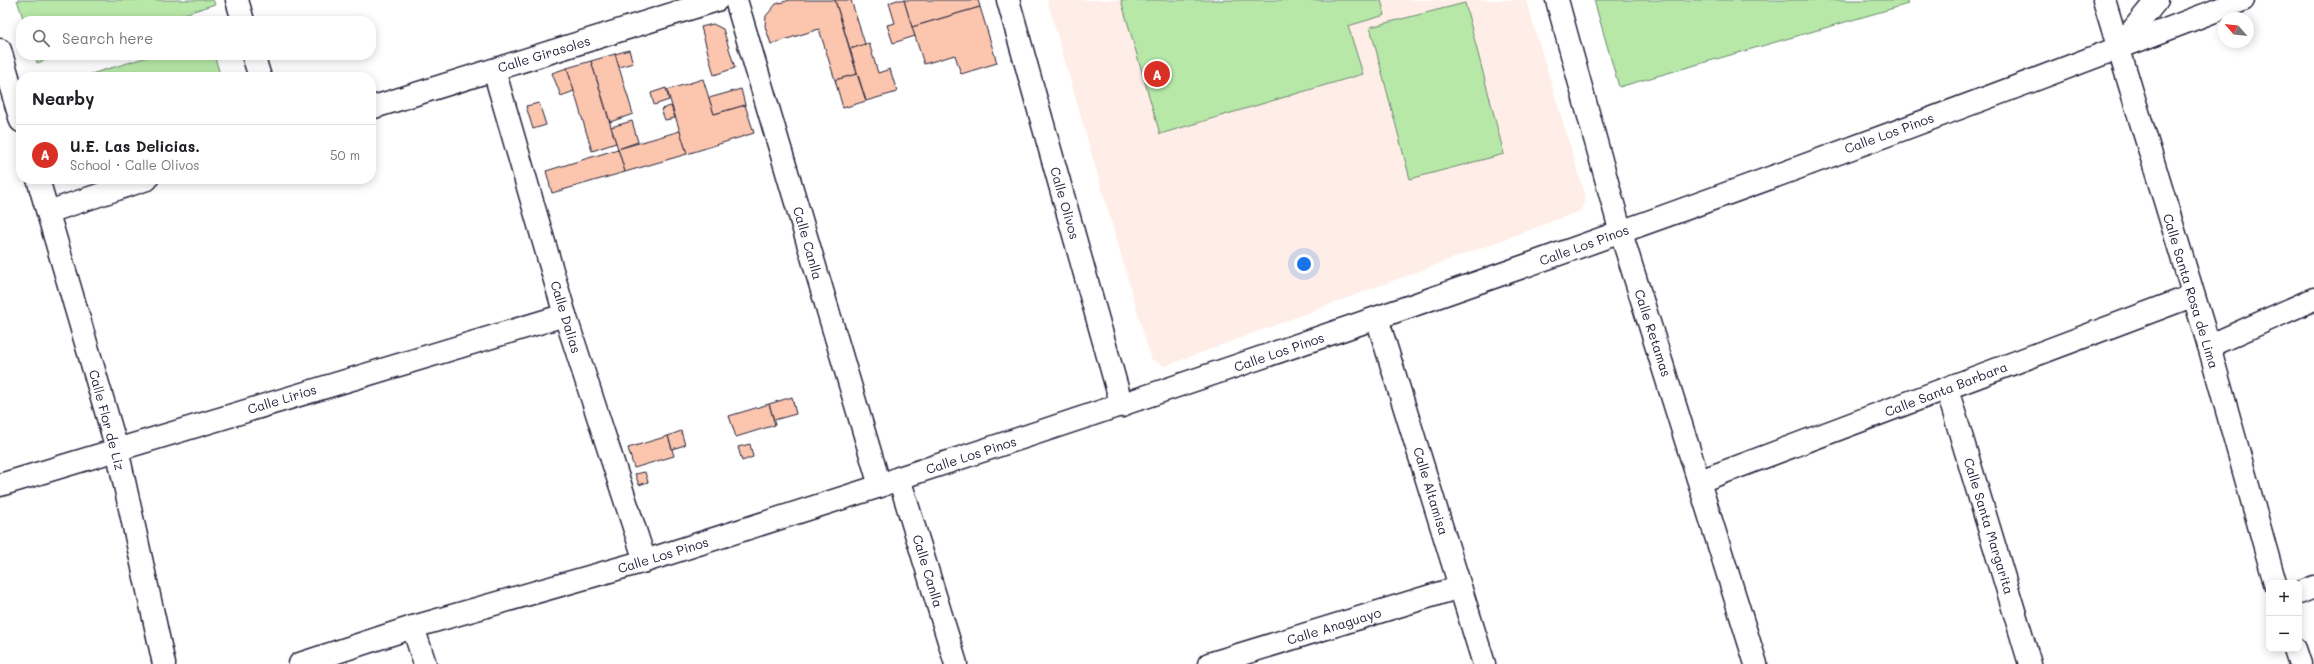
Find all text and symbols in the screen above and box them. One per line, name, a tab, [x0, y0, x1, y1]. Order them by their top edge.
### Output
north arrow	[2218, 12, 2254, 48]
search box	[16, 16, 376, 60]
icon: search	[30, 27, 52, 49]
text: Search here	[62, 28, 153, 48]
street label: Calle Girasoles	[495, 31, 592, 76]
pin: A	[1144, 59, 1170, 89]
text: Nearby	[32, 87, 94, 109]
street label: Calle Los Pinos	[1842, 108, 1936, 157]
text: U.E. Las Delicias.	[70, 136, 200, 156]
text: A	[40, 146, 50, 163]
text: 50 m	[330, 146, 360, 163]
text: School · Calle Olivos	[70, 156, 200, 173]
street label: Calle Olivos	[1047, 165, 1084, 241]
street label: Calle Canlla	[790, 204, 827, 281]
street label: Calle Santa Rosa de Lima	[2160, 211, 2223, 370]
street label: Calle Los Pinos	[1537, 220, 1631, 269]
your location	[1294, 254, 1314, 274]
street label: Calle Dalias	[547, 279, 586, 355]
street label: Calle Retamas	[1631, 287, 1676, 379]
street label: Calle Los Pinos	[1231, 328, 1326, 375]
street label: Calle Santa Barbara	[1882, 357, 2010, 420]
street label: Calle Flor de Liz	[86, 368, 129, 472]
street label: Calle Lirios	[245, 380, 319, 417]
street label: Calle Los Pinos	[923, 432, 1018, 477]
street label: Calle Altamisa	[1410, 445, 1453, 537]
street label: Calle Santa Margarita	[1961, 456, 2018, 596]
street label: Calle Canlla	[909, 532, 948, 609]
street label: Calle Los Pinos	[615, 533, 710, 576]
map controls	[2266, 580, 2302, 652]
button: +	[2266, 580, 2302, 616]
street label: Calle Anaguayo	[1285, 603, 1383, 648]
button: −	[2266, 616, 2302, 652]

